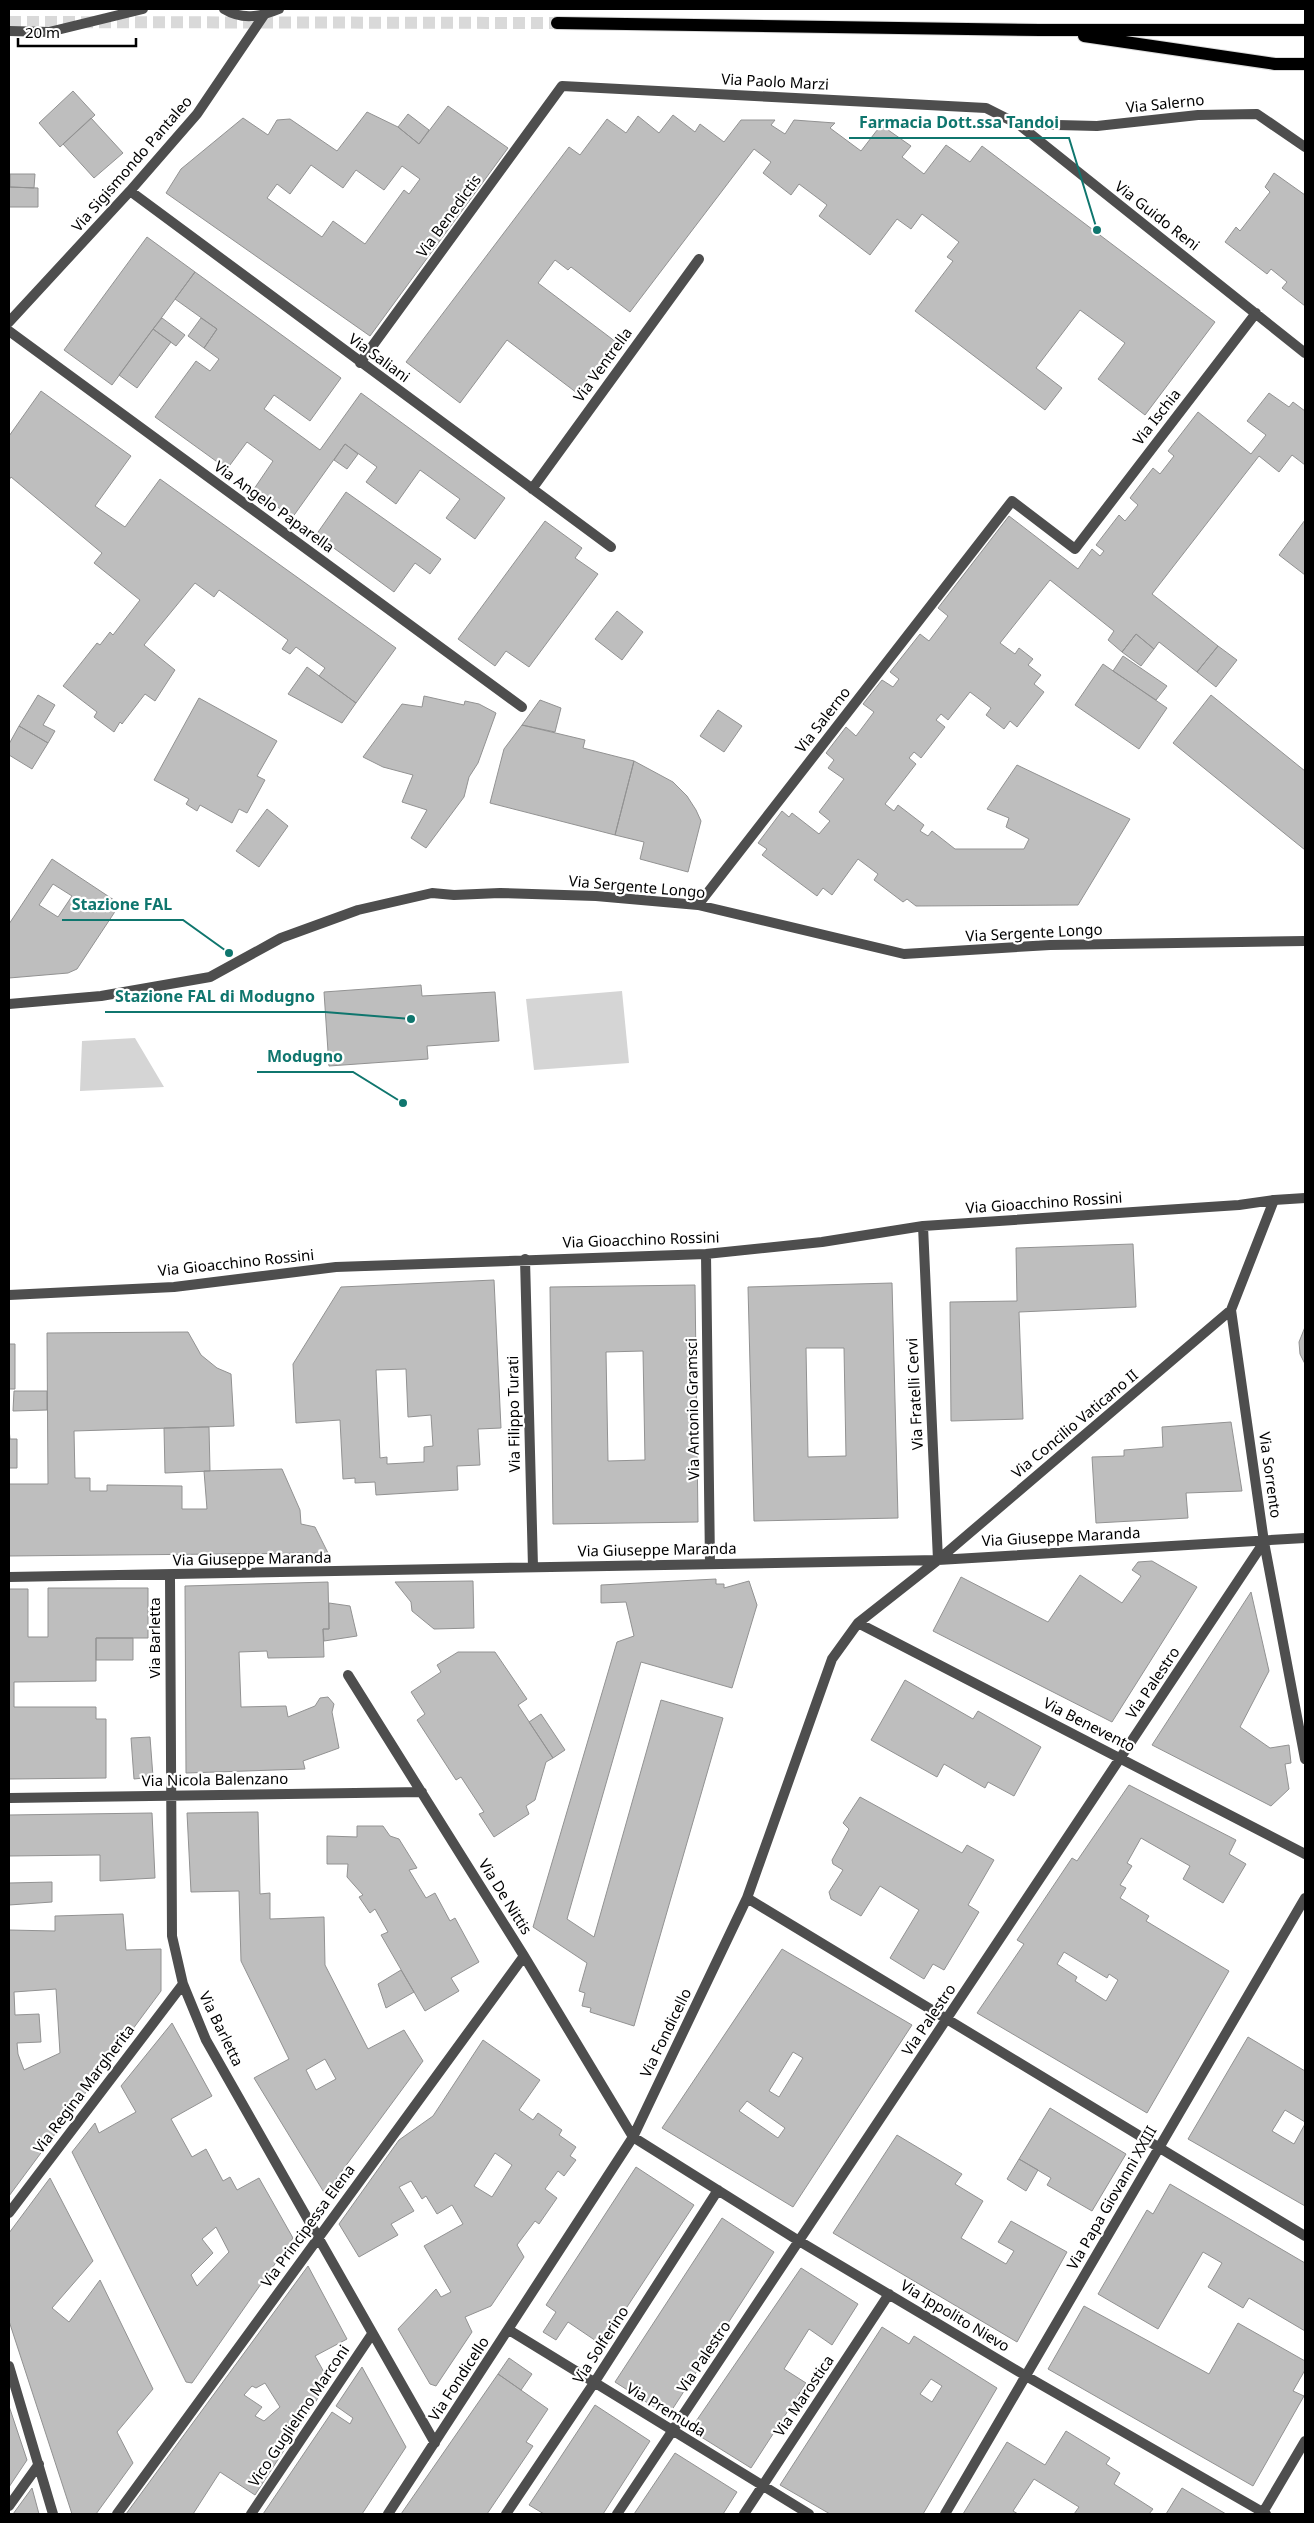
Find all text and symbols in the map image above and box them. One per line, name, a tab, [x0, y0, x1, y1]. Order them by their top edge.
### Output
scale bar	[18, 15, 135, 47]
text: 20 m	[25, 22, 60, 42]
street label: Via Paolo Marzi	[721, 68, 829, 94]
street label: Via Salerno	[1125, 89, 1205, 117]
street label: Via Sigismondo Pantaleo	[67, 91, 196, 236]
callout: Farmacia Dott.ssa Tandoi	[849, 107, 1069, 138]
text: Farmacia Dott.ssa Tandoi	[859, 111, 1059, 133]
street label: Via Benedictis	[411, 170, 485, 261]
street label: Via Guido Reni	[1111, 176, 1204, 255]
street label: Via Ventrella	[568, 323, 636, 406]
street label: Via Saliani	[345, 328, 414, 386]
street label: Via Ischia	[1128, 384, 1184, 449]
street label: Via Angelo Paparella	[210, 456, 339, 557]
street label: Via Salerno	[790, 682, 854, 757]
street label: Via Sergente Longo	[568, 870, 706, 902]
callout: Stazione FAL	[62, 889, 183, 920]
text: Stazione FAL	[72, 893, 172, 915]
street label: Via Sergente Longo	[965, 918, 1103, 946]
callout: Stazione FAL di Modugno	[105, 981, 325, 1012]
text: Stazione FAL di Modugno	[115, 985, 315, 1007]
callout: Modugno	[257, 1041, 353, 1072]
text: Modugno	[267, 1045, 343, 1067]
street label: Via Gioacchino Rossini	[965, 1187, 1123, 1217]
street label: Via Gioacchino Rossini	[562, 1226, 720, 1252]
street label: Via Gioacchino Rossini	[157, 1244, 315, 1280]
street label: Via Fratelli Cervi	[901, 1337, 927, 1451]
street label: Via Antonio Gramsci	[681, 1338, 703, 1480]
street label: Via Filippo Turati	[502, 1356, 524, 1472]
street label: Via Concilio Vaticano II	[1007, 1364, 1142, 1482]
street label: Via Sorrento	[1255, 1430, 1287, 1519]
street label: Via Giuseppe Maranda	[981, 1522, 1141, 1550]
street label: Via Giuseppe Maranda	[577, 1538, 737, 1560]
street label: Via Giuseppe Maranda	[172, 1547, 332, 1569]
street label: Via Barletta	[144, 1597, 164, 1679]
street label: Via Palestro	[1121, 1643, 1184, 1722]
street label: Via Benevento	[1040, 1692, 1139, 1756]
street label: Via Nicola Balenzano	[142, 1768, 288, 1790]
street label: Via De Nittis	[475, 1855, 537, 1938]
street label: Via Palestro	[897, 1980, 960, 2059]
street label: Via Fondicello	[635, 1985, 695, 2080]
street label: Via Barletta	[195, 1988, 249, 2069]
street label: Via Regina Margherita	[28, 2020, 138, 2157]
street label: Via Papa Giovanni XXIII	[1062, 2122, 1161, 2273]
street label: Via Principessa Elena	[256, 2160, 359, 2291]
street label: Via Ippolito Nievo	[897, 2275, 1014, 2356]
street label: Via Solferino	[568, 2302, 633, 2387]
street label: Via Palestro	[672, 2317, 735, 2396]
street label: Via Fondicello	[423, 2332, 493, 2425]
street label: Vico Guglielmo Marconi	[243, 2341, 353, 2490]
street label: Via Marostica	[769, 2351, 838, 2440]
street label: Via Premuda	[623, 2378, 710, 2441]

